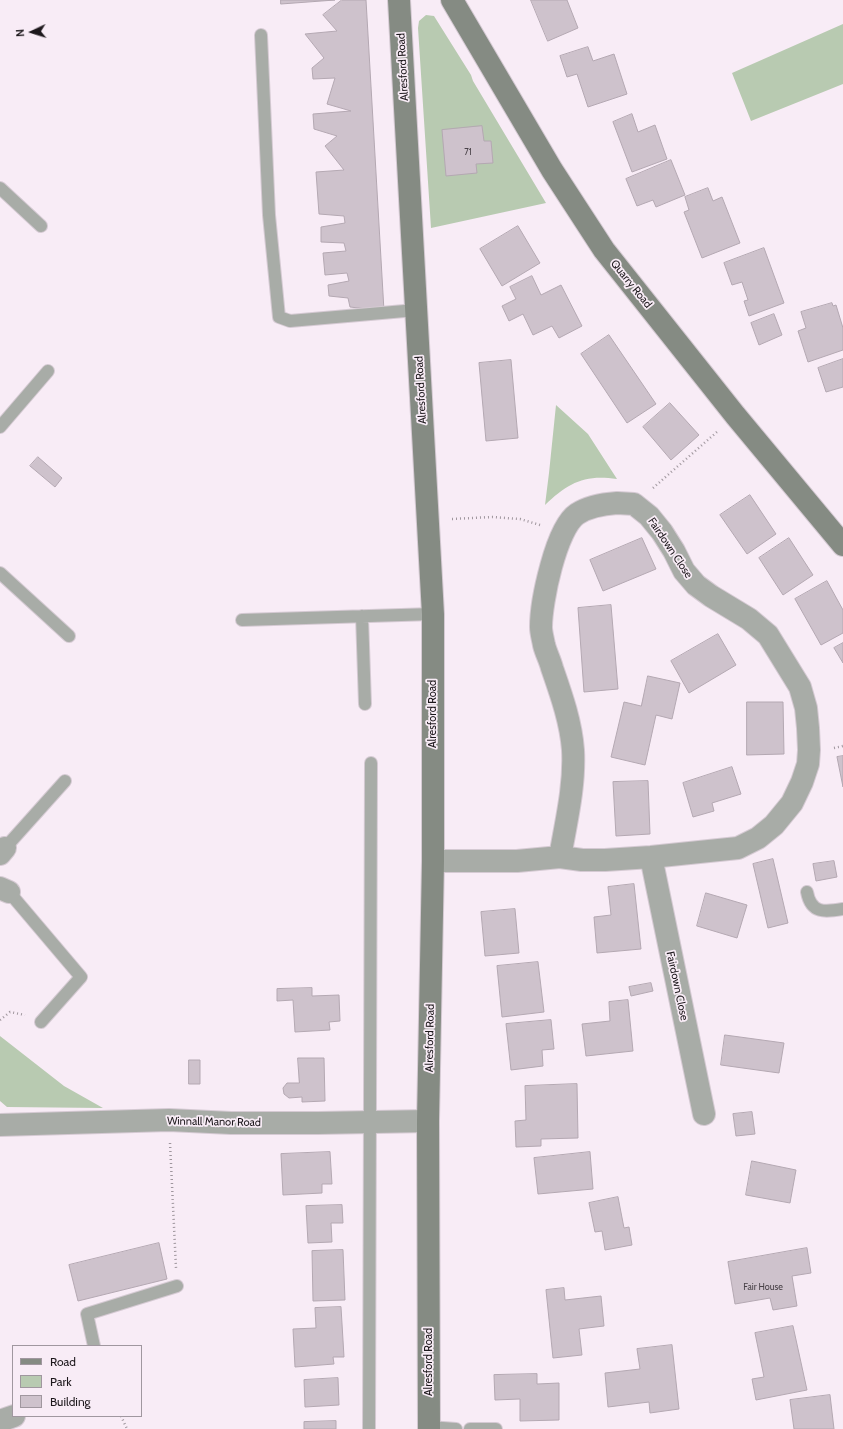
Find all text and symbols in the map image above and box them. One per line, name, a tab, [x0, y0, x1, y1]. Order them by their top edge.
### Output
north arrow	[12, 12, 52, 52]
text: N	[13, 28, 27, 37]
street label: Alresford Road	[395, 33, 411, 101]
house number: 71	[464, 147, 472, 157]
street label: Quarry Road	[608, 257, 654, 311]
street label: Alresford Road	[413, 356, 429, 424]
street label: Fairdown Close	[645, 515, 695, 581]
street label: Alresford Road	[426, 680, 440, 748]
street label: Fairdown Close	[663, 950, 691, 1022]
street label: Alresford Road	[423, 1004, 437, 1072]
street label: Winnall Manor Road	[167, 1115, 261, 1129]
house number: Fair House	[743, 1282, 783, 1292]
street label: Alresford Road	[422, 1328, 436, 1396]
legend	[12, 1345, 142, 1417]
text: Road	[50, 1354, 76, 1369]
text: Park	[50, 1374, 72, 1389]
text: Building	[50, 1394, 91, 1409]

